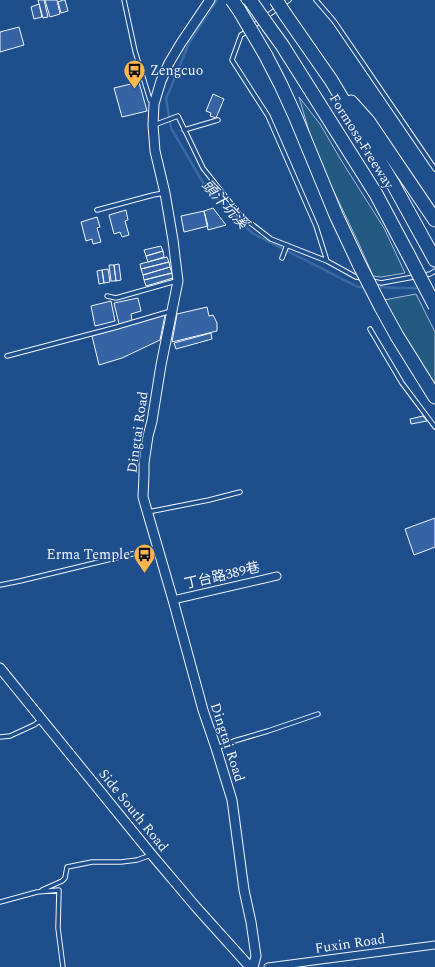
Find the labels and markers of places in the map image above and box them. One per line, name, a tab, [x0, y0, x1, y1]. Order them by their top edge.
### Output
bus stop icon: Zengcuo	[122, 57, 148, 90]
place label: Zengcuo	[150, 60, 203, 81]
bus stop icon: Erma Temple	[132, 541, 158, 574]
place label: Erma Temple	[47, 544, 130, 565]

